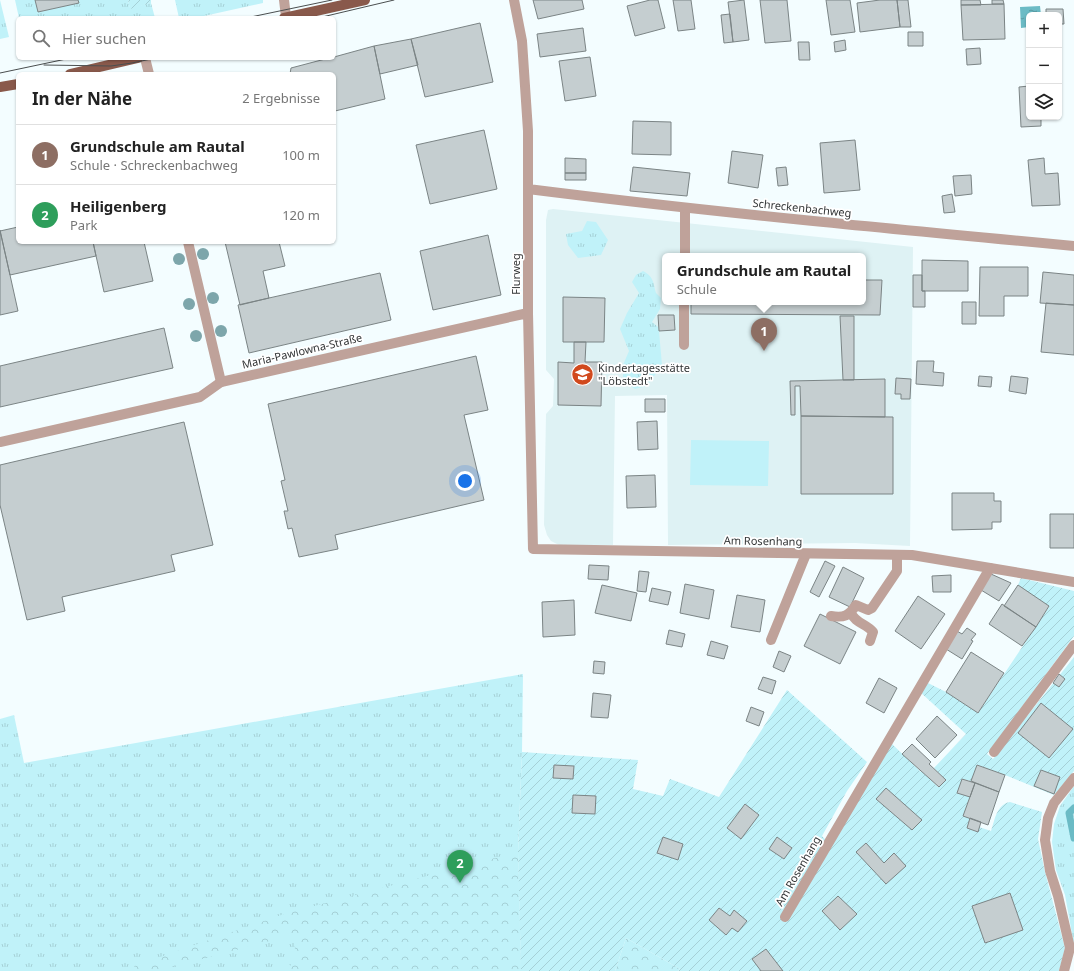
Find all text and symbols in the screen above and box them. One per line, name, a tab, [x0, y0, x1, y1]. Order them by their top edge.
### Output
map controls	[1026, 12, 1062, 120]
button: +	[1026, 12, 1062, 48]
search box	[16, 16, 336, 60]
icon: search	[30, 27, 52, 49]
text: Hier suchen	[62, 28, 146, 48]
button: −	[1026, 48, 1062, 84]
button: layers	[1026, 84, 1062, 120]
text: In der Nähe	[32, 87, 132, 110]
text: 2 Ergebnisse	[242, 89, 320, 107]
text: Grundschule am Rautal	[70, 136, 245, 156]
text: 1	[41, 146, 49, 164]
text: 100 m	[282, 146, 320, 164]
text: Schule · Schreckenbachweg	[70, 156, 238, 174]
street label: Schreckenbachweg	[752, 195, 852, 220]
text: Heiligenberg	[70, 196, 167, 216]
text: 2	[41, 206, 49, 224]
text: 120 m	[282, 206, 320, 224]
text: Park	[70, 216, 97, 234]
street label: Flurweg	[508, 253, 523, 295]
popup	[662, 253, 866, 305]
text: Grundschule am Rautal	[677, 260, 851, 280]
text: Schule	[677, 280, 717, 298]
pin: 1	[751, 318, 777, 351]
street label: Maria-Pawlowna-Straße	[240, 329, 363, 372]
place label: Kindertagesstätte "Löbstedt"	[598, 360, 690, 388]
school or university icon: Kindertagesstätte "Löbstedt"	[570, 361, 596, 387]
your location	[455, 471, 475, 491]
street label: Am Rosenhang	[724, 532, 802, 549]
street label: Am Rosenhang	[771, 833, 824, 908]
pin: 2	[447, 850, 473, 883]

